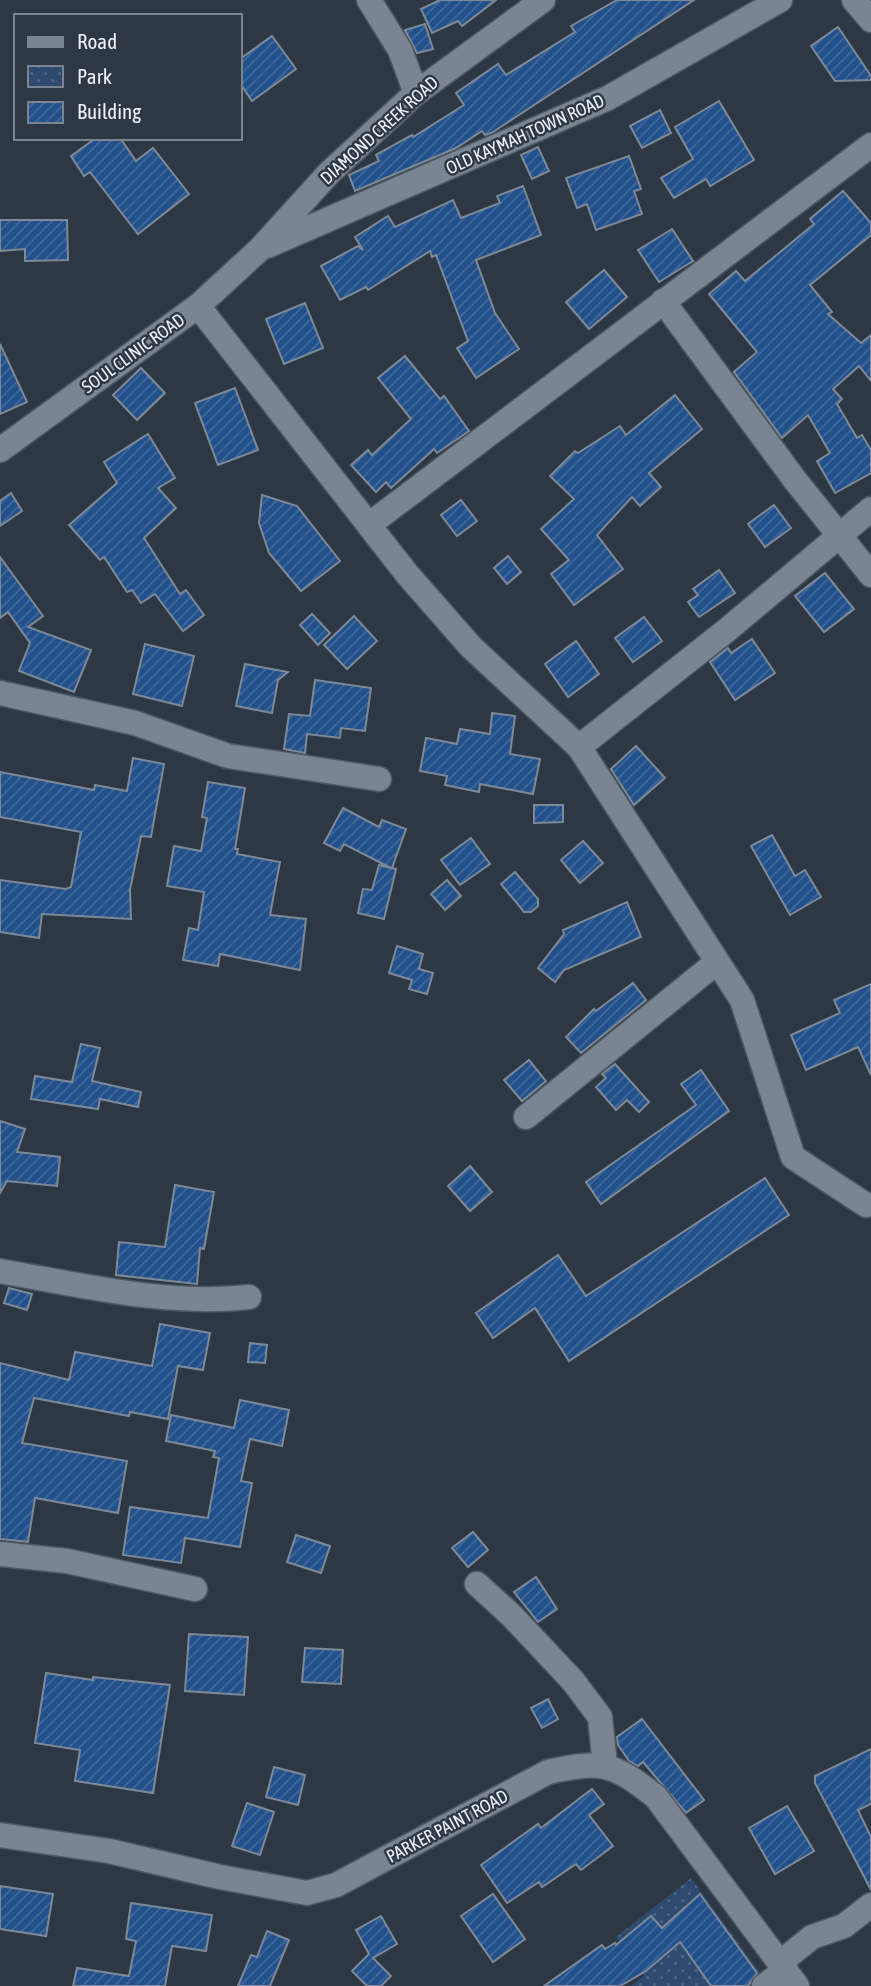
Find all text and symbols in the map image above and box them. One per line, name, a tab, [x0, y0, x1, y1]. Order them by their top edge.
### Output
legend	[14, 14, 242, 140]
text: Road	[77, 29, 117, 53]
text: Park	[77, 64, 112, 88]
street label: DIAMOND CREEK ROAD	[316, 72, 442, 188]
street label: OLD KAYMAH TOWN ROAD	[443, 90, 607, 178]
text: Building	[77, 99, 141, 123]
street label: SOUL CLINIC ROAD	[78, 309, 188, 397]
street label: PARKER PAINT ROAD	[383, 1785, 511, 1867]

